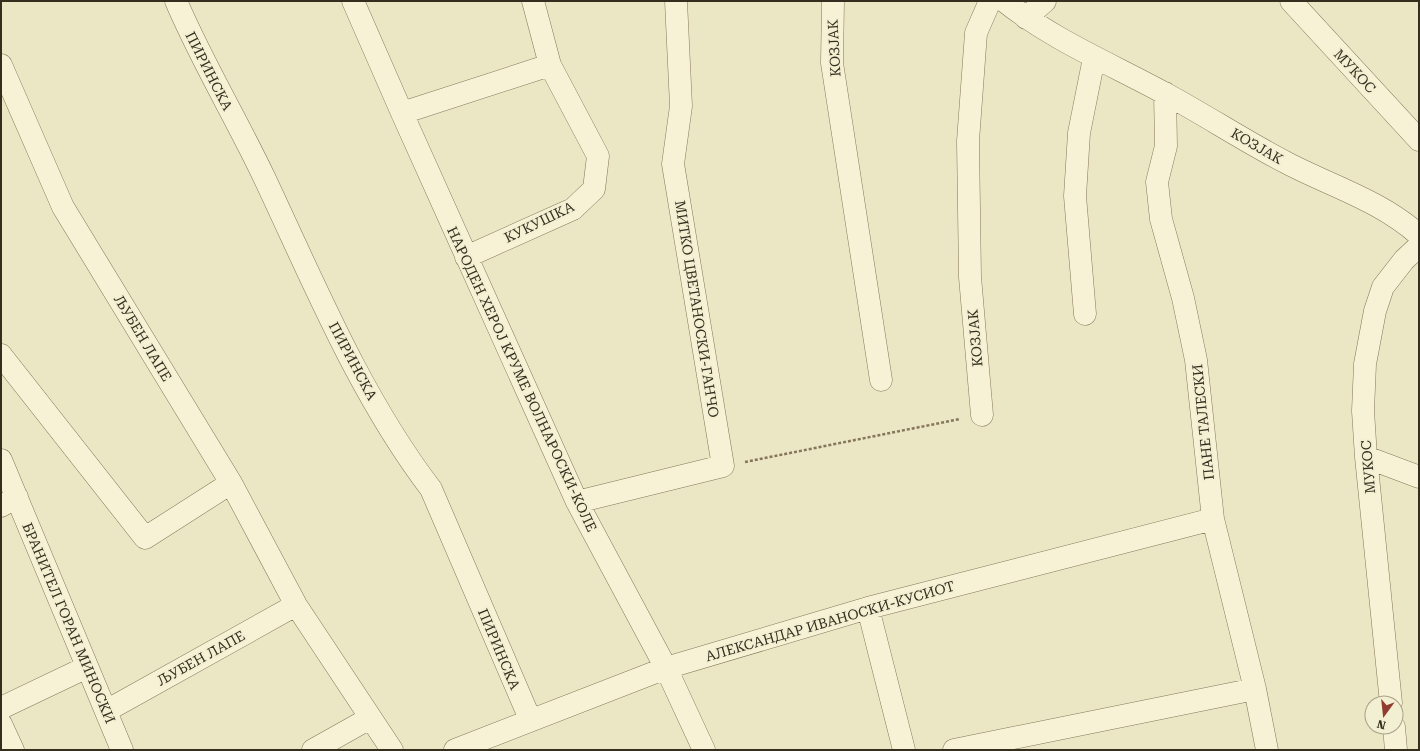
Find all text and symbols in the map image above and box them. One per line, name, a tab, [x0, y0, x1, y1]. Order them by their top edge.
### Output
street label: КОЗЈАК	[825, 19, 843, 77]
street label: ПИРИНСКА	[182, 29, 236, 113]
street label: МУКОС	[1331, 46, 1379, 96]
street label: КОЗЈАК	[1228, 125, 1286, 167]
street label: КУКУШКА	[501, 198, 577, 246]
street label: МИТКО ЦВЕТАНОСКИ-ГАНЧО	[672, 199, 722, 419]
street label: НАРОДЕН ХЕРОЈ КРУМЕ ВОЛНАРОСКИ-КОЛЕ	[444, 224, 600, 534]
street label: ЉУБЕН ЛАПЕ	[111, 292, 175, 384]
street label: КОЗЈАК	[965, 309, 985, 367]
street label: ПИРИНСКА	[326, 319, 380, 403]
street label: ПАНЕ ТАЛЕСКИ	[1189, 363, 1217, 481]
street label: МУКОС	[1358, 440, 1378, 494]
street label: БРАНИТЕЛ ГОРАН МИНОСКИ	[19, 520, 119, 726]
street label: АЛЕКСАНДАР ИВАНОСКИ-КУСИОТ	[704, 578, 956, 664]
street label: ПИРИНСКА	[475, 606, 523, 692]
street label: ЉУБЕН ЛАПЕ	[154, 627, 248, 689]
north arrow	[1364, 695, 1404, 735]
text: N	[1375, 717, 1387, 732]

